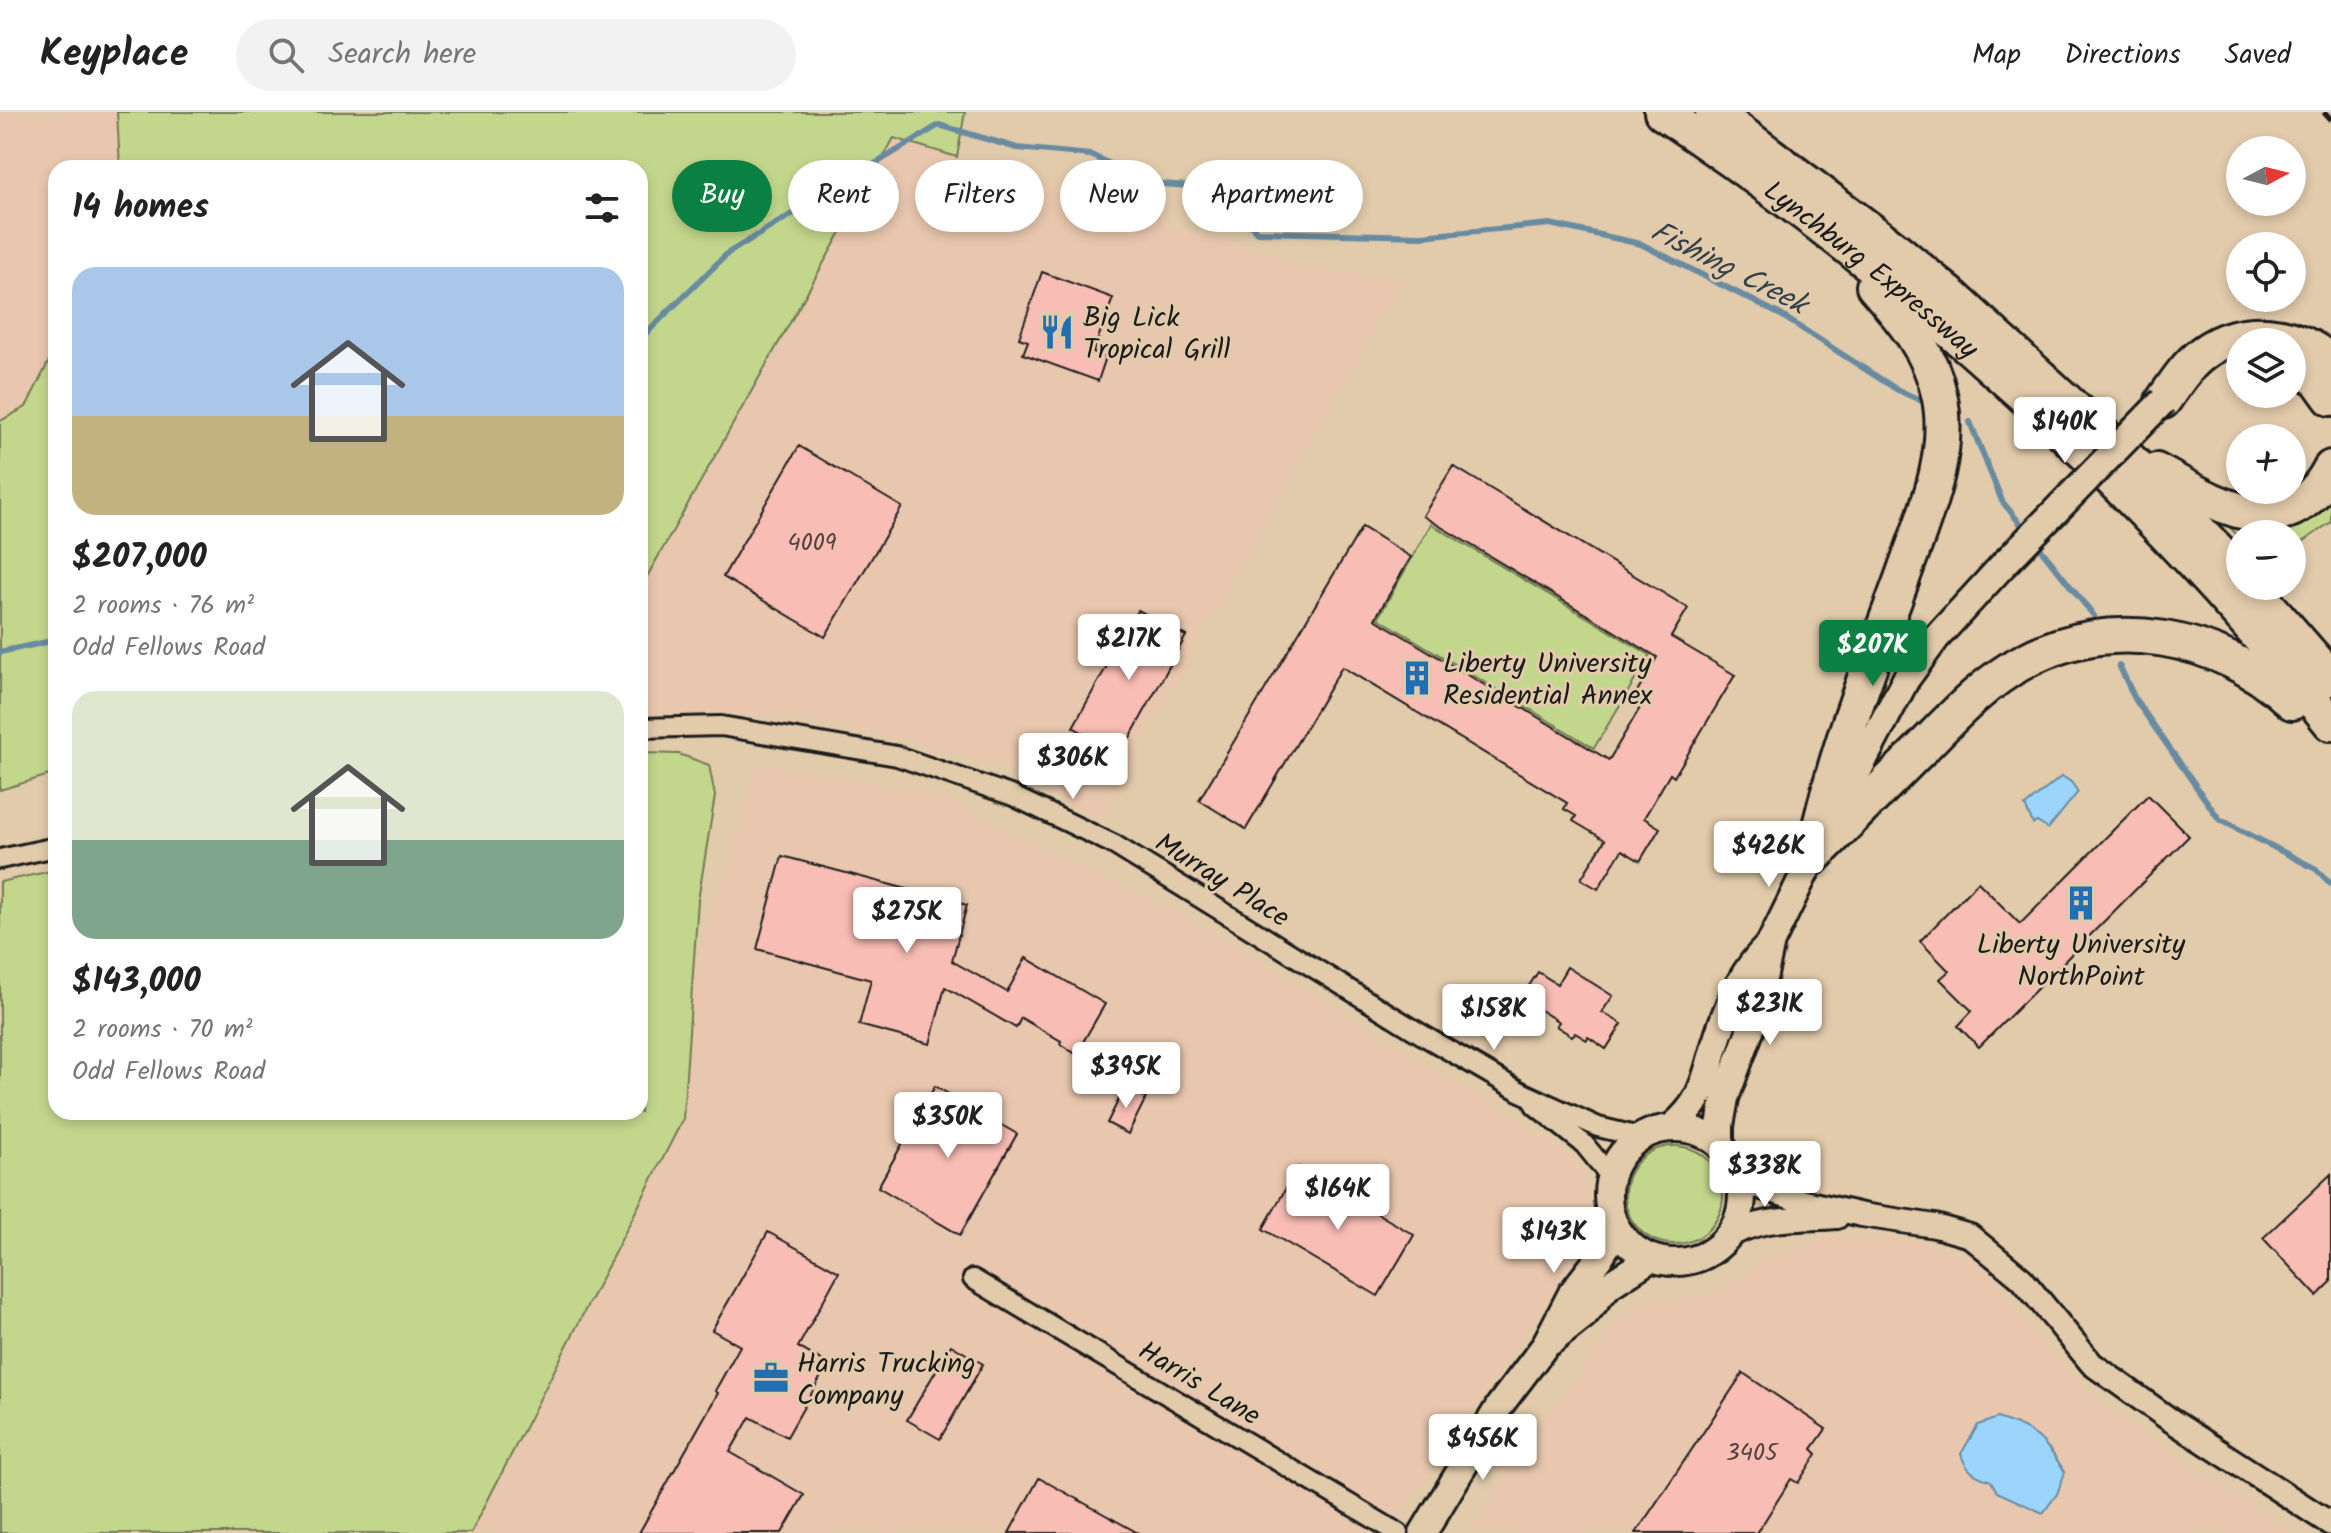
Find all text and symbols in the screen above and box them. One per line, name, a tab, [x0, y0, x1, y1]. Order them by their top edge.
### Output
search box	[236, 19, 796, 91]
text: Keyplace	[40, 25, 188, 85]
text: Search here	[328, 31, 476, 79]
icon: search	[264, 33, 308, 77]
text: Map	[1972, 33, 2021, 78]
text: Directions	[2065, 33, 2181, 78]
text: Saved	[2225, 33, 2291, 78]
north arrow	[2226, 136, 2306, 216]
map controls	[2226, 136, 2306, 600]
chip: Buy	[672, 160, 772, 232]
chip: Rent	[788, 160, 899, 232]
chip: Filters	[915, 160, 1044, 232]
chip: New	[1060, 160, 1166, 232]
chip: Apartment	[1182, 160, 1363, 232]
street label: Lynchburg Expressway	[1753, 170, 1989, 371]
text: 14 homes	[72, 181, 209, 235]
icon: filters	[580, 186, 624, 230]
water label: Fishing Creek	[1641, 209, 1818, 331]
button: locate	[2226, 232, 2306, 312]
place label: Big Lick Tropical Grill	[1083, 296, 1231, 373]
restaurant icon: Big Lick Tropical Grill	[1038, 313, 1076, 351]
icon: home	[276, 319, 420, 463]
button: layers	[2226, 328, 2306, 408]
pin: $140K	[2009, 397, 2121, 465]
text: $140K	[2032, 402, 2098, 444]
button: +	[2226, 424, 2306, 504]
button: −	[2226, 520, 2306, 600]
house number: 4009	[788, 524, 837, 563]
text: $207,000	[72, 531, 207, 585]
text: 2 rooms · 76 m²	[72, 585, 254, 627]
pin: $217K	[1073, 614, 1185, 682]
text: $217K	[1096, 619, 1162, 661]
pin: $207K	[1817, 620, 1929, 688]
text: $207K	[1837, 625, 1909, 667]
text: Odd Fellows Road	[72, 627, 265, 669]
place label: Liberty University Residential Annex	[1443, 642, 1653, 719]
building icon: Liberty University Residential Annex	[1398, 659, 1436, 697]
pin: $306K	[1017, 733, 1129, 801]
text: $306K	[1037, 738, 1109, 780]
icon: home	[276, 743, 420, 887]
pin: $426K	[1713, 821, 1825, 889]
street label: Murray Place	[1145, 822, 1298, 941]
text: $426K	[1732, 826, 1806, 868]
building icon: Liberty University NorthPoint	[2062, 884, 2100, 922]
pin: $275K	[851, 887, 963, 955]
text: $275K	[871, 892, 943, 934]
place label: Liberty University NorthPoint	[1977, 923, 2186, 1000]
text: $143,000	[72, 955, 201, 1009]
pin: $231K	[1714, 979, 1826, 1047]
pin: $158K	[1438, 984, 1550, 1052]
text: $231K	[1736, 984, 1804, 1026]
text: $158K	[1460, 989, 1528, 1031]
text: 2 rooms · 70 m²	[72, 1009, 253, 1051]
pin: $395K	[1070, 1042, 1182, 1110]
text: $395K	[1090, 1047, 1162, 1089]
text: Odd Fellows Road	[72, 1051, 265, 1093]
pin: $350K	[892, 1092, 1004, 1160]
text: $350K	[912, 1097, 984, 1139]
pin: $338K	[1709, 1141, 1821, 1209]
text: $338K	[1728, 1146, 1802, 1188]
pin: $164K	[1282, 1164, 1394, 1232]
text: $164K	[1304, 1169, 1372, 1211]
pin: $143K	[1498, 1207, 1610, 1275]
text: $143K	[1520, 1212, 1588, 1254]
street label: Harris Lane	[1129, 1330, 1269, 1439]
place label: Harris Trucking Company	[797, 1342, 975, 1419]
office icon: Harris Trucking Company	[752, 1359, 790, 1397]
pin: $456K	[1427, 1414, 1539, 1482]
text: $456K	[1447, 1419, 1519, 1461]
house number: 3405	[1726, 1434, 1780, 1473]

